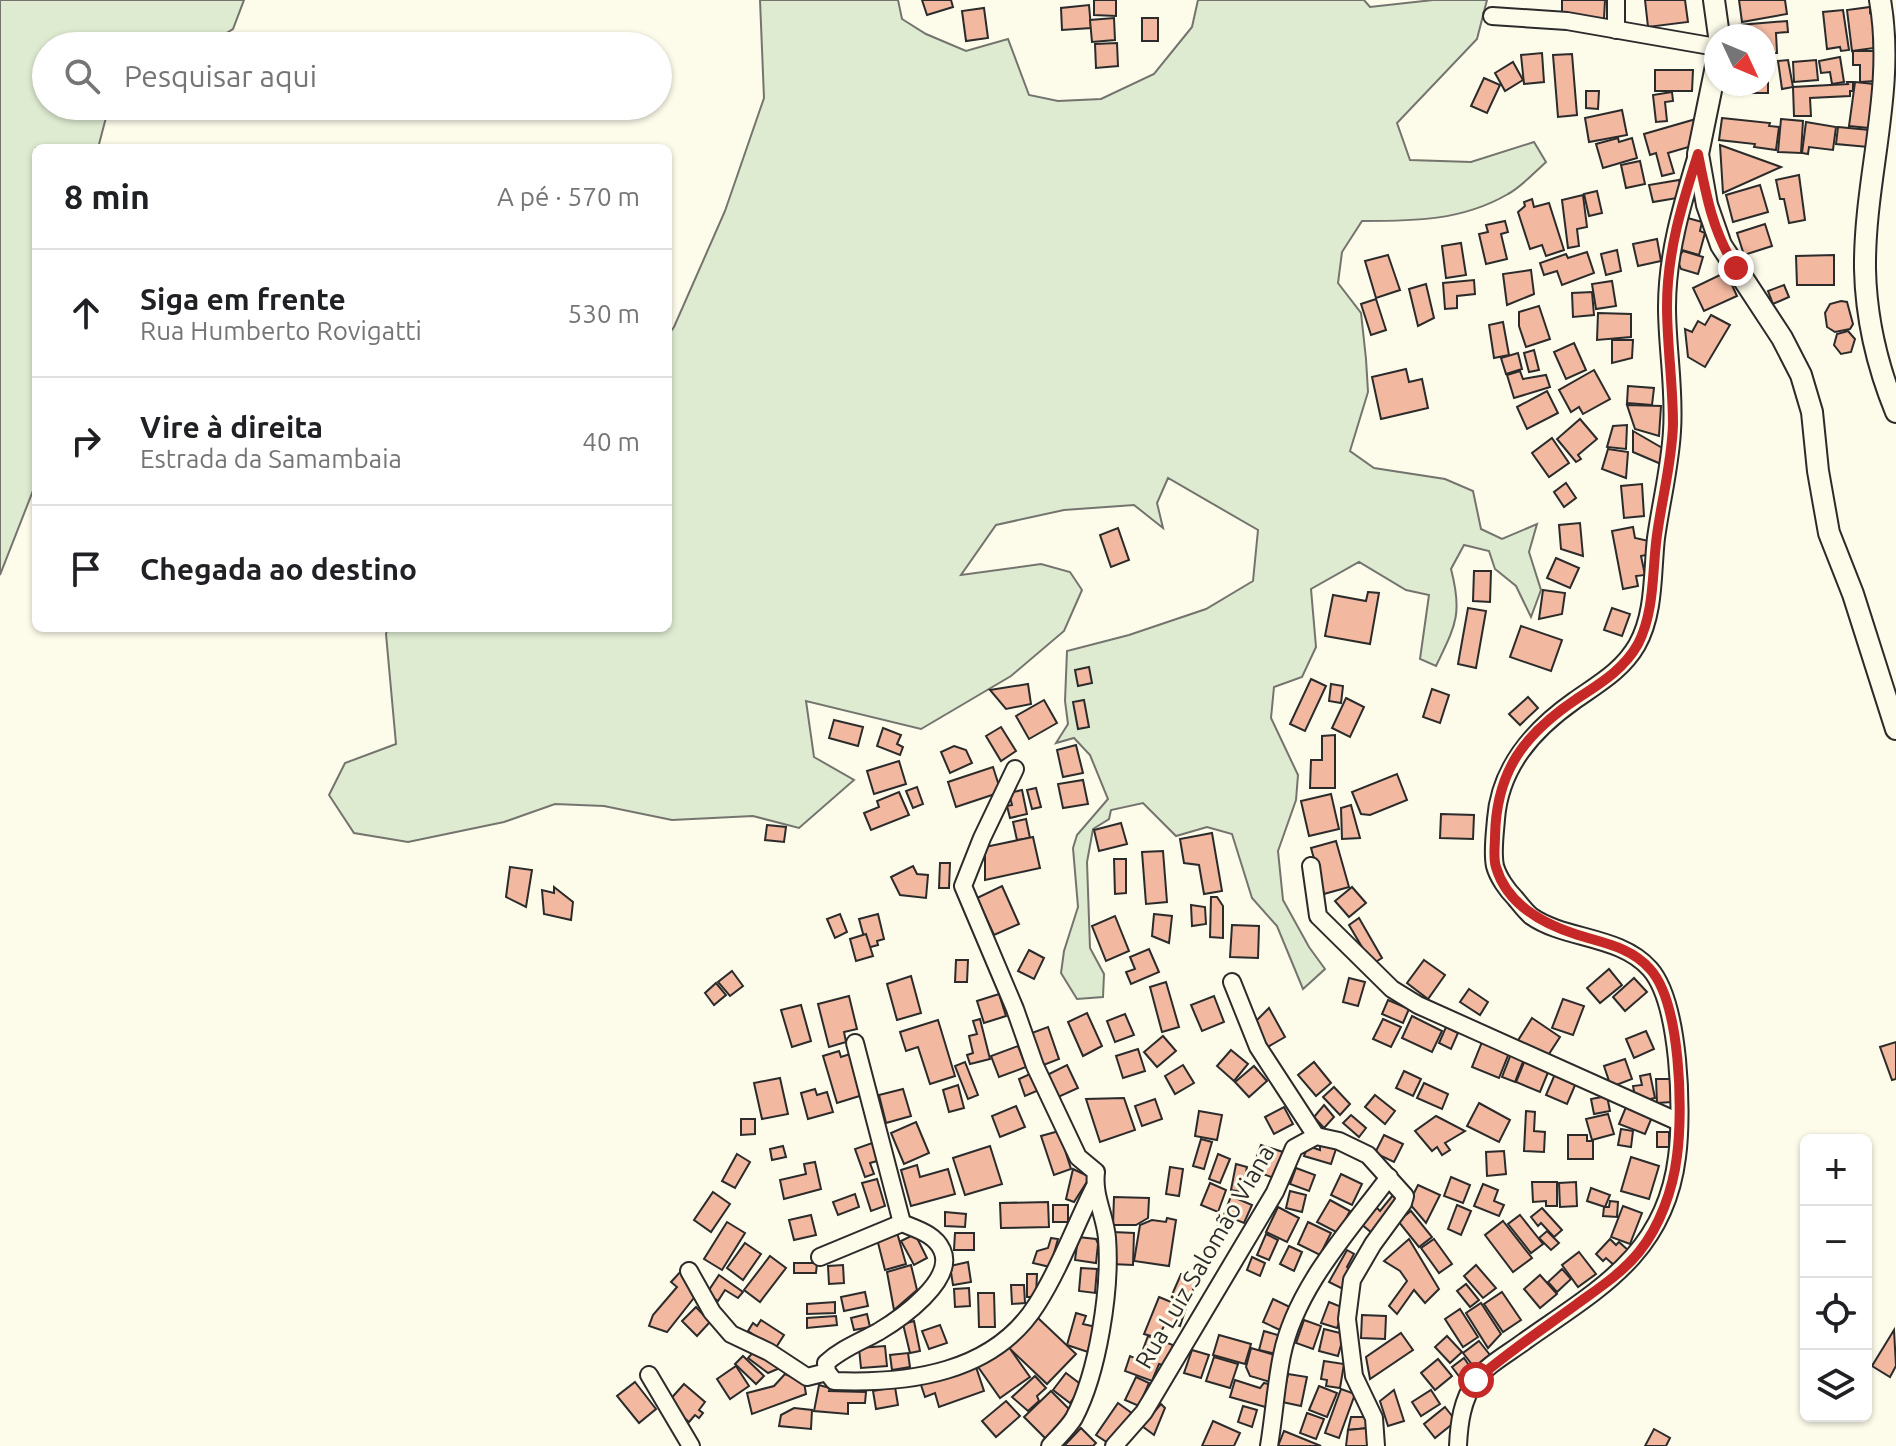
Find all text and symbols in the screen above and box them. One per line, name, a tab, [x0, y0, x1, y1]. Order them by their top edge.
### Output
north arrow	[1704, 24, 1776, 96]
search box	[32, 32, 672, 120]
icon: search	[60, 54, 104, 98]
text: Pesquisar aqui	[124, 59, 317, 93]
text: 8 min	[64, 177, 150, 215]
text: A pé · 570 m	[497, 182, 640, 211]
route end	[1718, 250, 1754, 286]
text: Siga em frente	[140, 282, 346, 316]
icon: ahead	[64, 291, 108, 335]
text: 530 m	[568, 299, 640, 328]
text: Rua Humberto Rovigatti	[140, 316, 422, 345]
text: Vire à direita	[140, 410, 323, 444]
icon: right	[64, 419, 108, 463]
text: 40 m	[582, 427, 640, 456]
text: Estrada da Samambaia	[140, 444, 402, 473]
icon: arrive	[64, 547, 108, 591]
text: Chegada ao destino	[140, 552, 417, 586]
map controls	[1800, 1134, 1872, 1422]
button: +	[1800, 1134, 1872, 1206]
street label: Rua Luiz Salomão Viana	[1130, 1141, 1279, 1373]
button: −	[1800, 1206, 1872, 1278]
button: locate	[1800, 1278, 1872, 1350]
button: layers	[1800, 1350, 1872, 1422]
route start	[1458, 1362, 1494, 1398]

